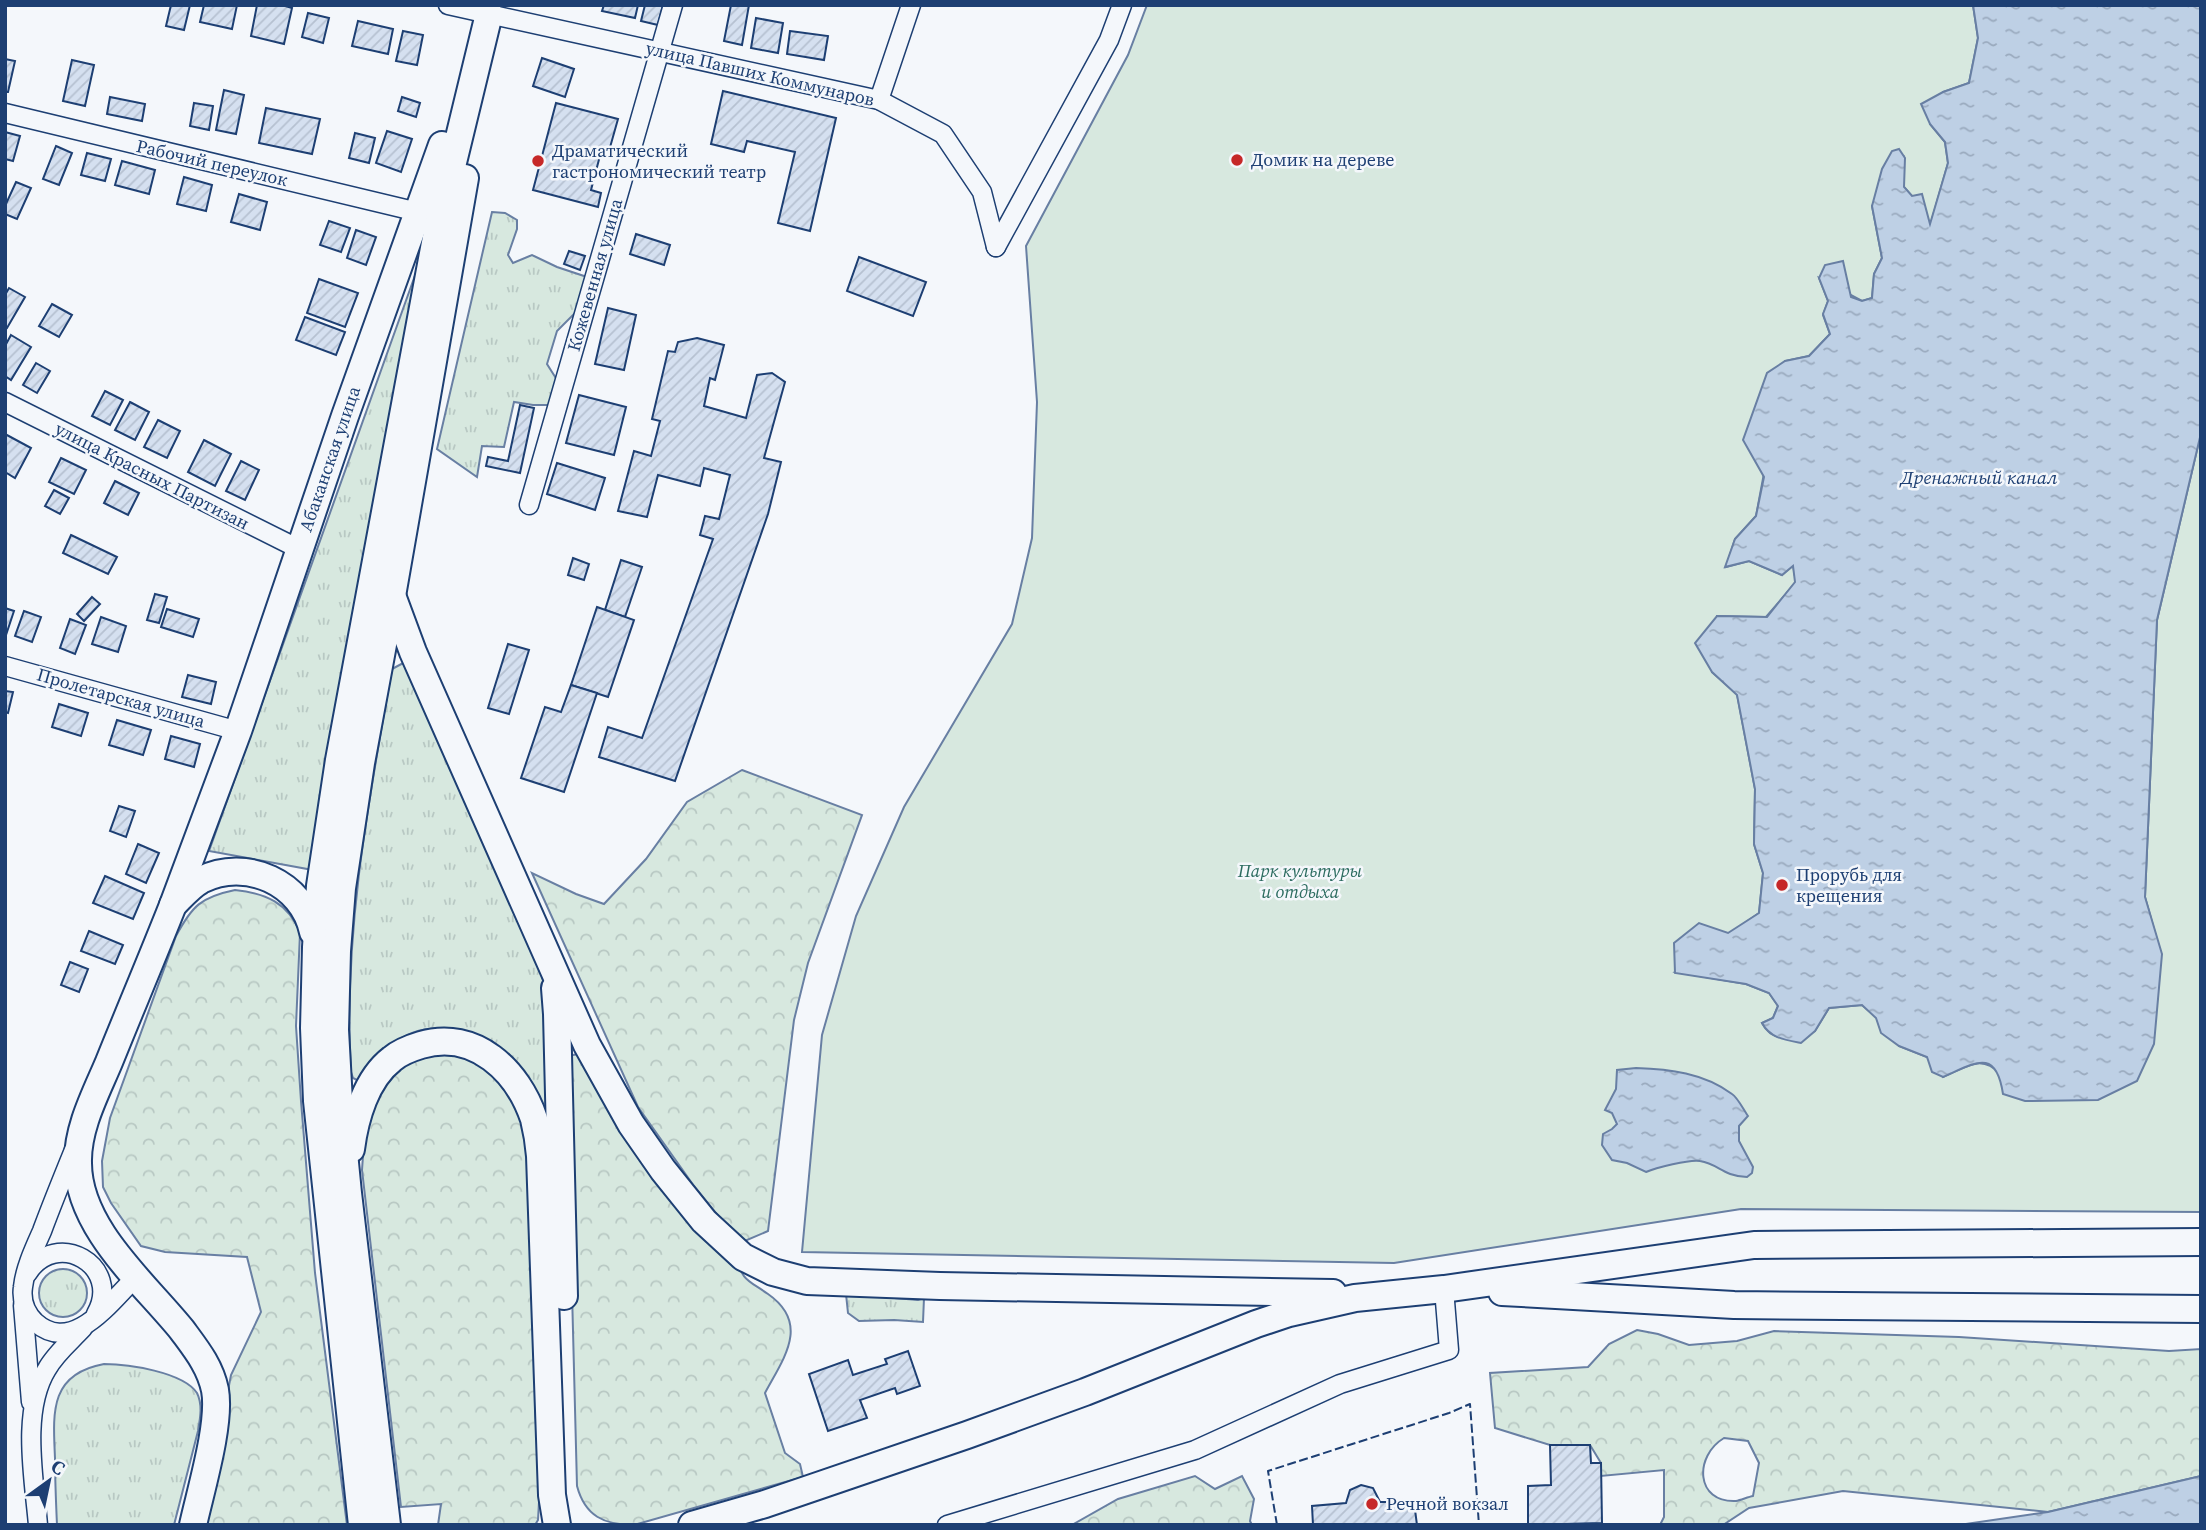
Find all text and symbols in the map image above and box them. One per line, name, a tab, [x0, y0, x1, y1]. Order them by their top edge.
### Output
street label: улица Павших Коммунаров	[643, 35, 877, 112]
street label: Рабочий переулок	[134, 133, 290, 192]
place label: Драматический гастрономический театр	[552, 138, 766, 184]
place label: Домик на дереве	[1251, 147, 1394, 172]
marker: Домик на дереве	[1229, 152, 1245, 168]
marker: Драматический гастрономический театр	[530, 153, 546, 169]
street label: Кожевенная улица	[561, 195, 629, 354]
street label: Абаканская улица	[293, 382, 366, 535]
street label: улица Красных Партизан	[51, 416, 254, 536]
water label: Дренажный канал	[1899, 464, 2058, 490]
street label: Пролетарская улица	[34, 662, 209, 734]
park label: Парк культуры и отдыха	[1237, 858, 1363, 904]
place label: Прорубь для крещения	[1796, 862, 1902, 908]
marker: Прорубь для крещения	[1774, 877, 1790, 893]
north arrow	[14, 1446, 84, 1516]
text: С	[46, 1453, 70, 1481]
place label: Речной вокзал	[1386, 1491, 1509, 1516]
marker: Речной вокзал	[1364, 1496, 1380, 1512]

